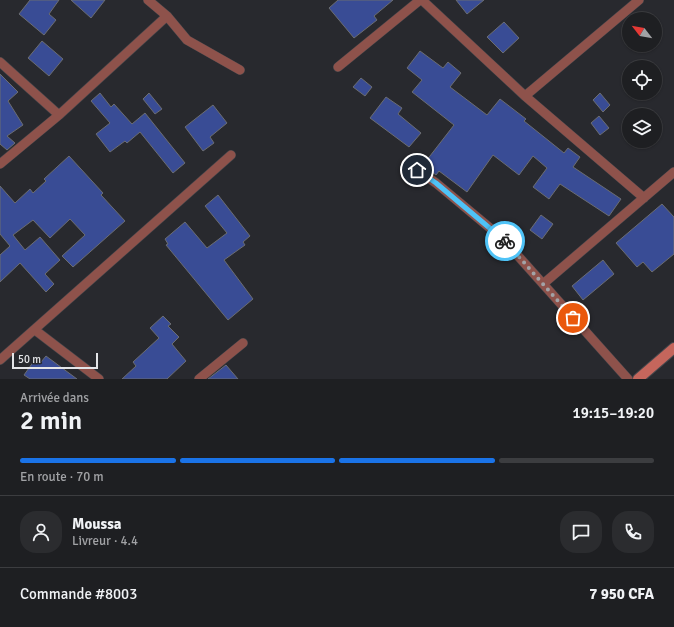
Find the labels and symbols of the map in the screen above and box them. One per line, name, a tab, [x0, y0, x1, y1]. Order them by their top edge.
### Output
north arrow	[622, 12, 662, 52]
pin	[400, 153, 434, 187]
courier	[485, 221, 525, 261]
pin	[556, 301, 590, 335]
scale bar	[12, 351, 98, 370]

